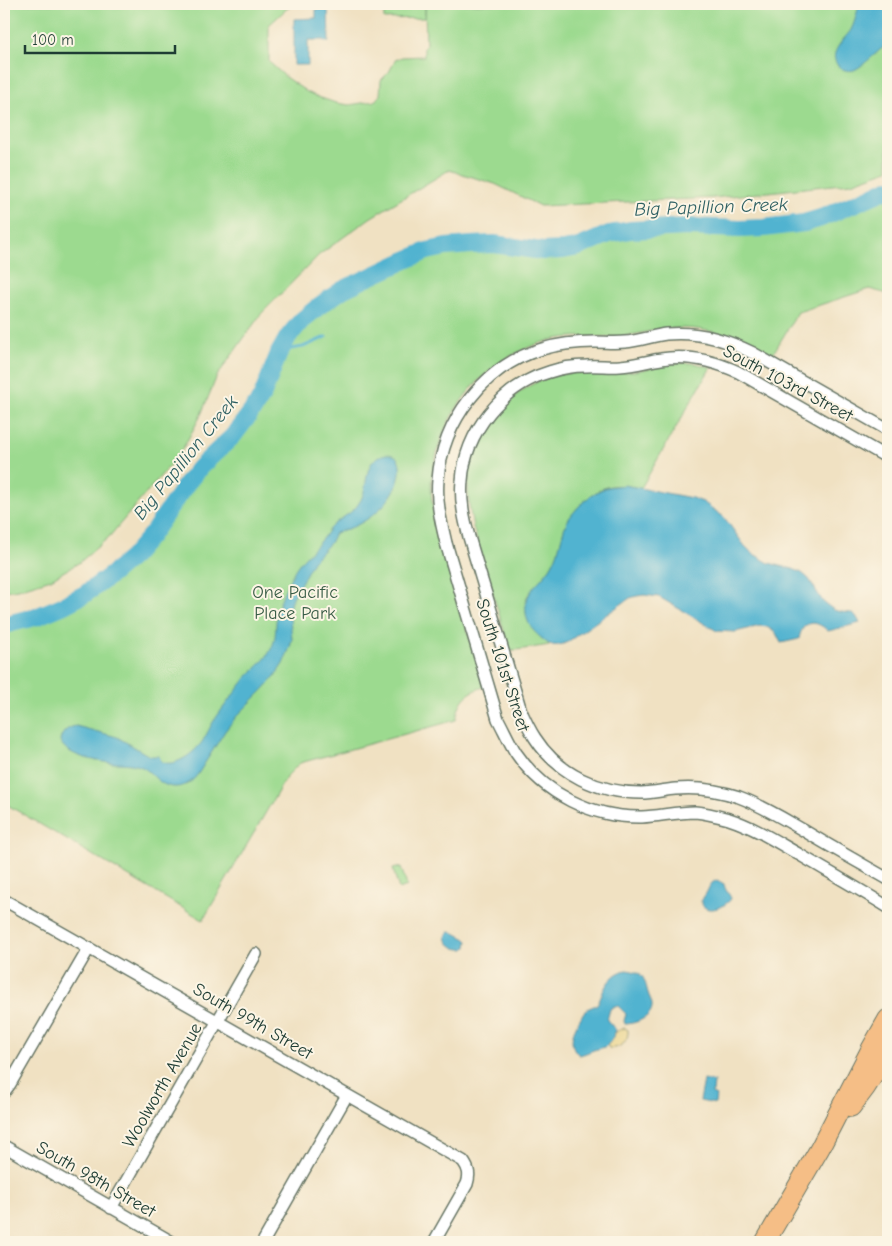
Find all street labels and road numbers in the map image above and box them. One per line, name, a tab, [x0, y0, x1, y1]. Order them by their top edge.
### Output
street label: South 103rd Street	[719, 340, 857, 427]
street label: South 101st Street	[471, 596, 534, 735]
street label: South 99th Street	[189, 979, 317, 1065]
street label: Woolworth Avenue	[118, 1019, 207, 1151]
street label: South 98th Street	[32, 1137, 160, 1222]

